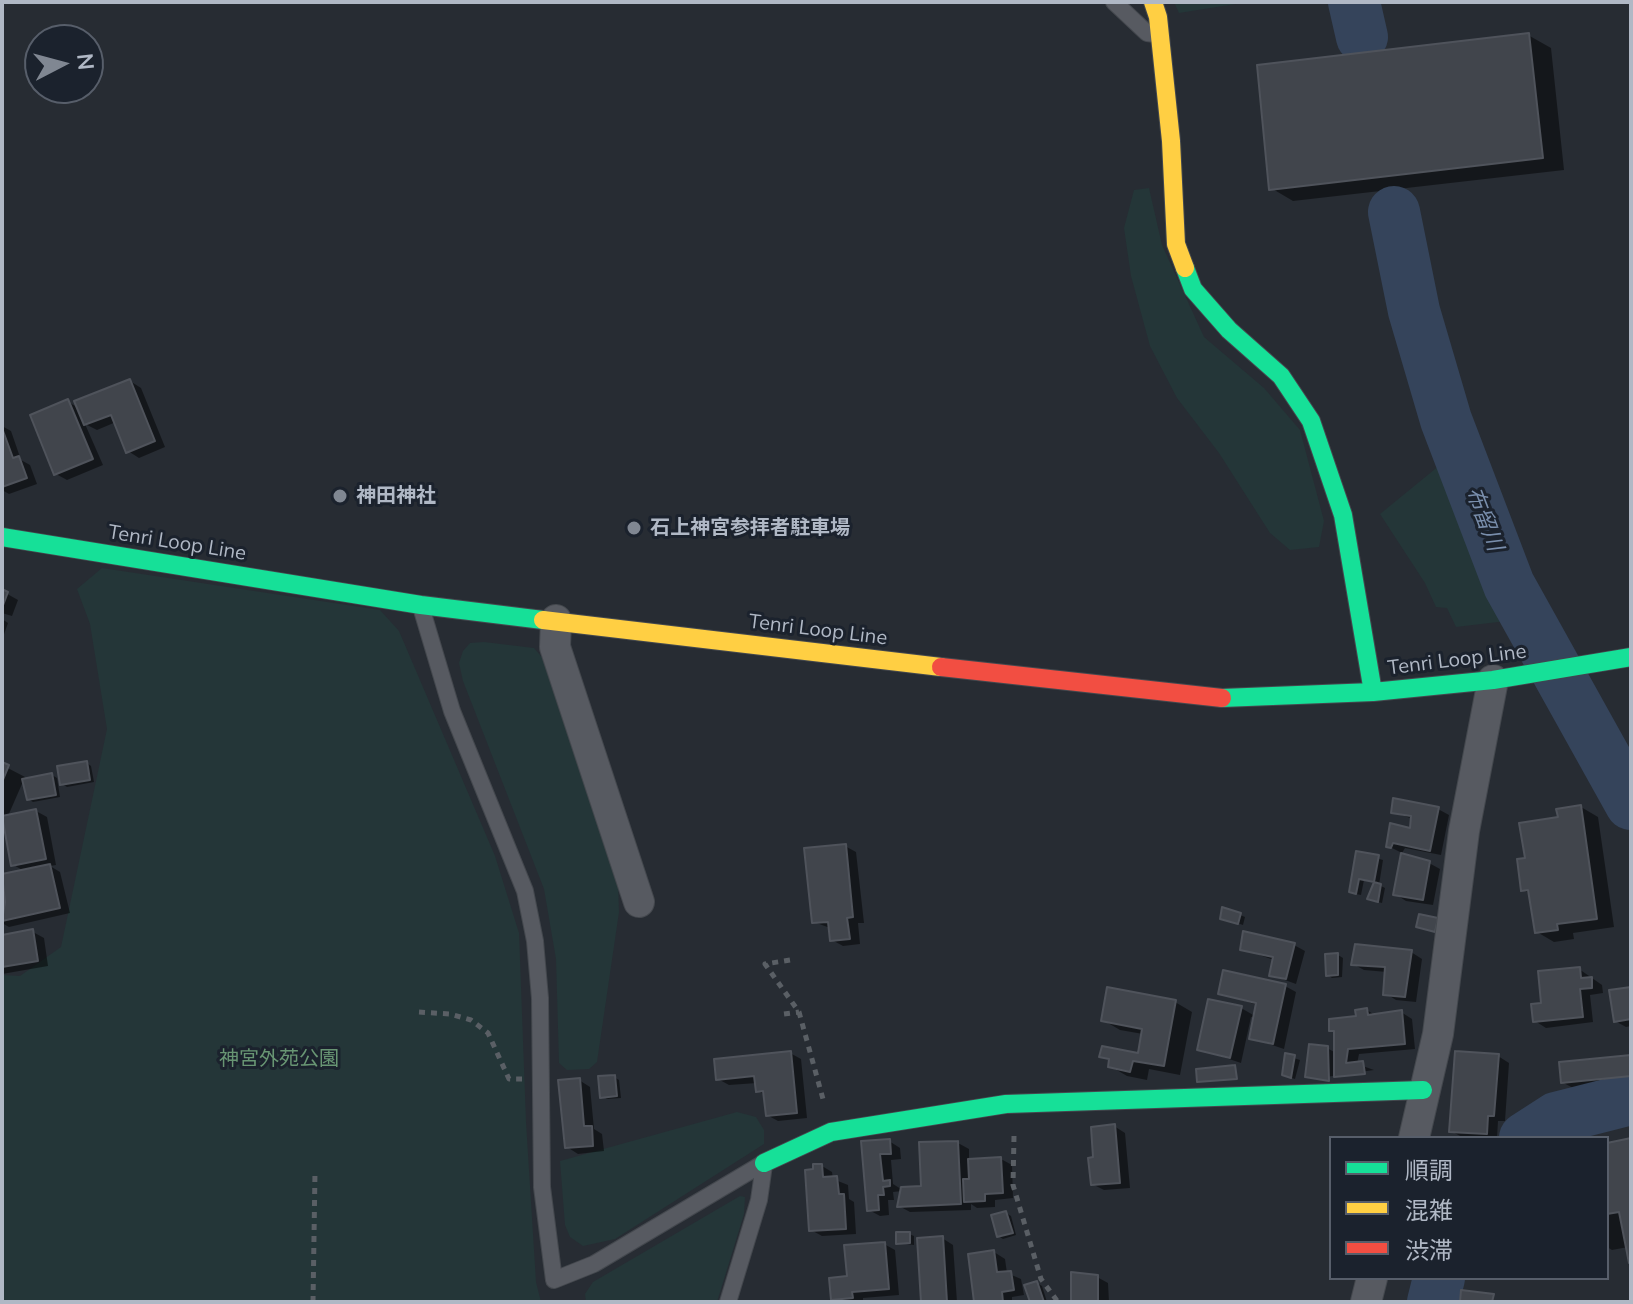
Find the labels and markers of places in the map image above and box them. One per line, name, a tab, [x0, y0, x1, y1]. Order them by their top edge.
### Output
place label: 神田神社	[356, 484, 436, 508]
marker: 神田神社	[331, 487, 349, 505]
place label: 石上神宮参拝者駐車場	[650, 516, 850, 540]
marker: 石上神宮参拝者駐車場	[625, 519, 643, 537]

